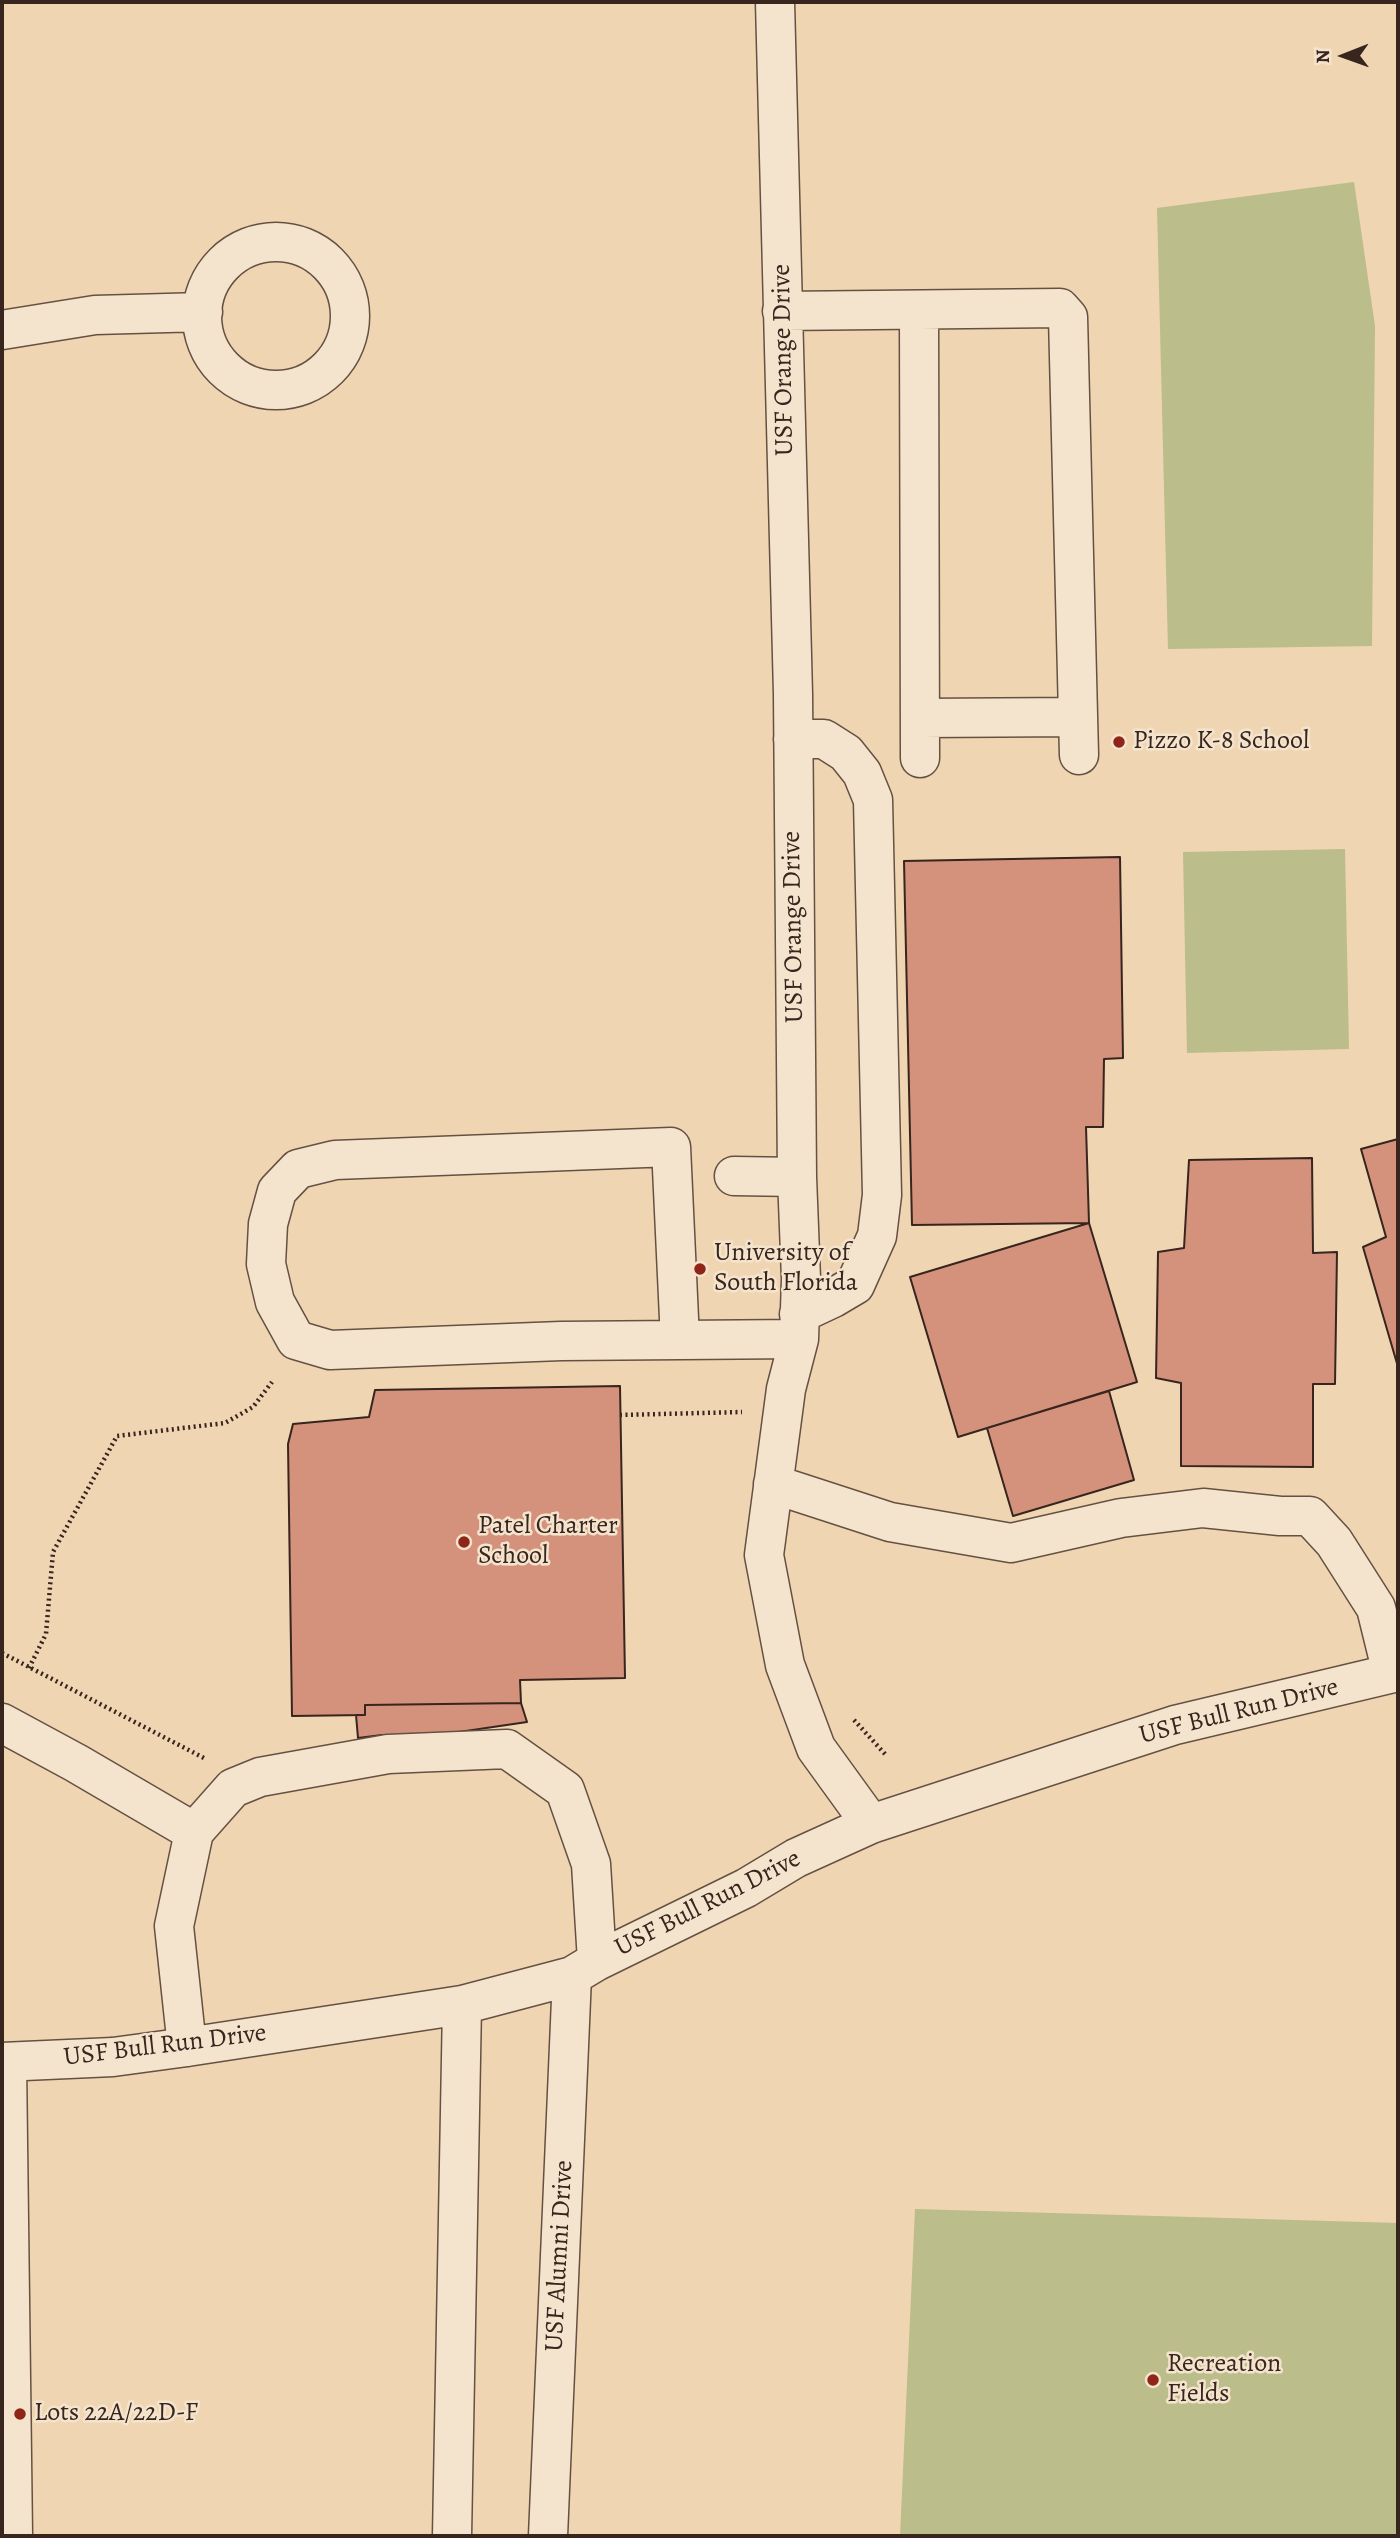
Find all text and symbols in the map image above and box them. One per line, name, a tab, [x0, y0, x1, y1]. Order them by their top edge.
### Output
north arrow	[1309, 21, 1379, 91]
text: N	[1310, 49, 1336, 64]
street label: USF Orange Drive	[767, 264, 801, 456]
place label: Pizzo K-8 School	[1133, 726, 1309, 758]
marker: Pizzo K-8 School	[1111, 734, 1127, 750]
street label: USF Orange Drive	[777, 831, 811, 1023]
place label: University of South Florida	[714, 1238, 858, 1300]
marker: University of South Florida	[692, 1261, 708, 1277]
place label: Patel Charter School	[478, 1511, 618, 1572]
marker: Patel Charter School	[456, 1534, 472, 1550]
street label: USF Bull Run Drive	[1136, 1672, 1342, 1752]
street label: USF Bull Run Drive	[610, 1844, 806, 1964]
street label: USF Bull Run Drive	[62, 2018, 268, 2074]
street label: USF Alumni Drive	[539, 2159, 581, 2353]
place label: Recreation Fields	[1167, 2349, 1281, 2410]
marker: Recreation Fields	[1145, 2372, 1161, 2388]
place label: Lots 22A/22D-F	[34, 2398, 198, 2430]
marker: Lots 22A/22D-F	[12, 2406, 28, 2422]

